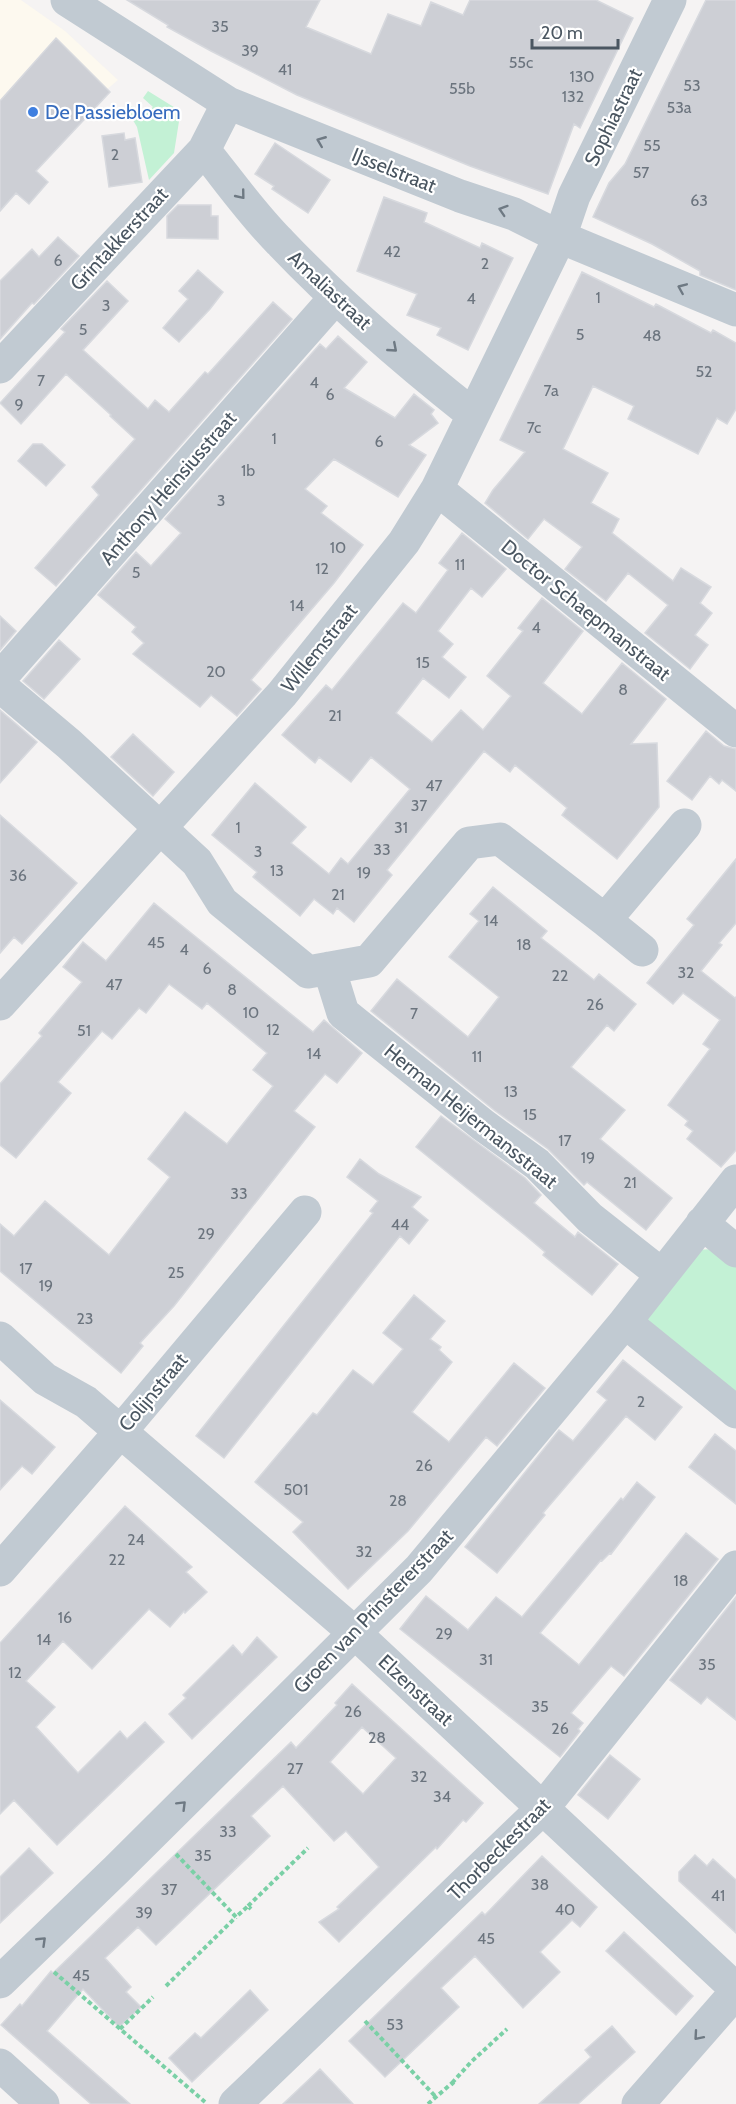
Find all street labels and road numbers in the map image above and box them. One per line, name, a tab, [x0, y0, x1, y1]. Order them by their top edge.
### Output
street label: Sophiastraat	[579, 64, 647, 170]
street label: IJsselstraat	[348, 142, 440, 198]
street label: Grintakkerstraat	[65, 182, 173, 296]
street label: Amaliastraat	[283, 245, 377, 335]
street label: Anthony Heinsiusstraat	[95, 406, 241, 570]
street label: Doctor Schaepmanstraat	[497, 534, 676, 686]
street label: Willemstraat	[276, 599, 362, 697]
street label: Herman Heijermansstraat	[380, 1039, 563, 1193]
street label: Colijnstraat	[113, 1348, 193, 1436]
street label: Groen van Prinstererstraat	[288, 1524, 458, 1698]
street label: Elzenstraat	[374, 1649, 459, 1731]
street label: Thorbeckestraat	[443, 1793, 555, 1905]

